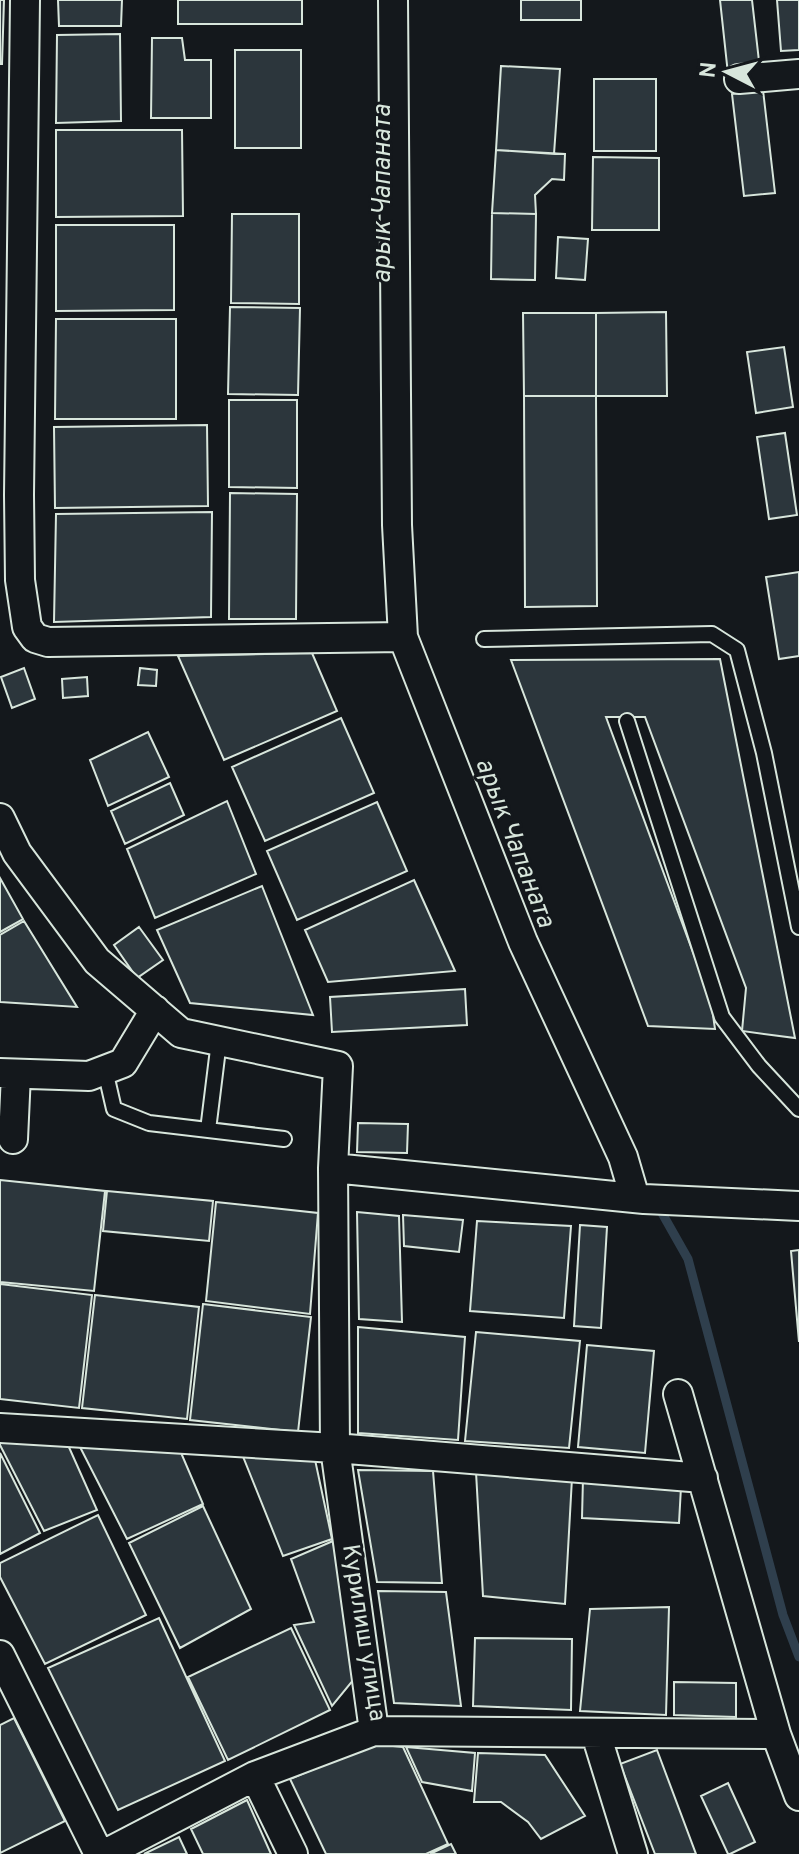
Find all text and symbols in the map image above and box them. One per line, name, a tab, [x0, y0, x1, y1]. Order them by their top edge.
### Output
north arrow	[687, 32, 767, 112]
text: N	[695, 61, 724, 79]
water label: арык Чапаната	[367, 104, 400, 284]
water label: арык Чапаната	[466, 753, 562, 933]
street label: Курилиш улица	[334, 1542, 392, 1724]

